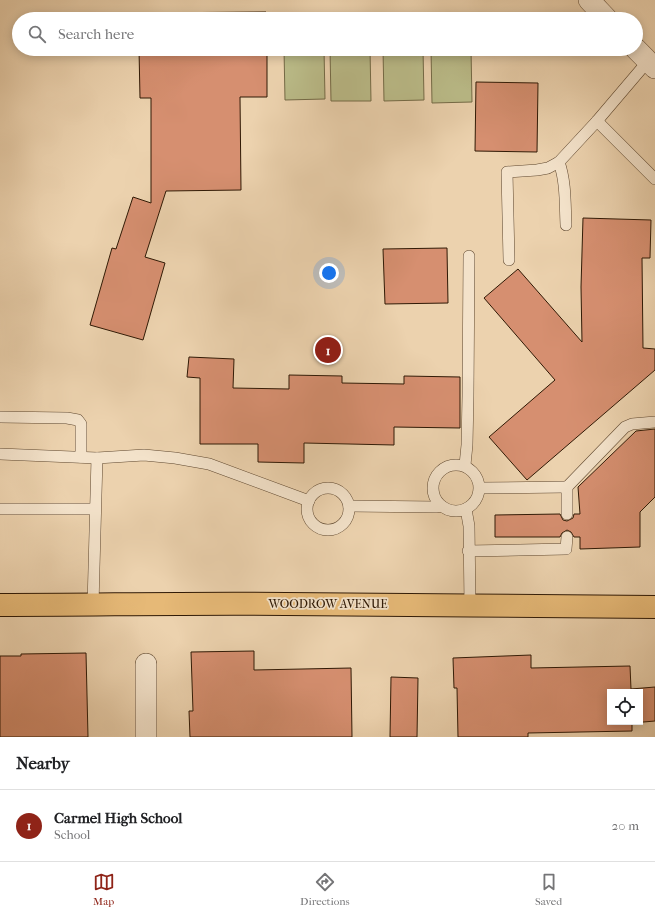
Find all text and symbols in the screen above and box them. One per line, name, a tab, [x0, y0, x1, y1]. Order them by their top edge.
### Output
search box	[12, 12, 643, 56]
icon: search	[26, 23, 48, 45]
text: Search here	[58, 25, 134, 43]
your location	[319, 263, 339, 283]
pin: 1	[315, 335, 341, 365]
street label: WOODROW AVENUE	[267, 597, 388, 611]
map controls	[607, 689, 643, 725]
button: locate	[607, 689, 643, 725]
text: Nearby	[16, 753, 70, 773]
text: Carmel High School	[54, 809, 182, 827]
text: 1	[27, 818, 31, 833]
text: 20 m	[612, 818, 639, 833]
text: School	[54, 827, 90, 842]
tab: Map	[93, 871, 115, 908]
tab: Directions	[300, 871, 350, 908]
tab: Saved	[535, 871, 562, 908]

